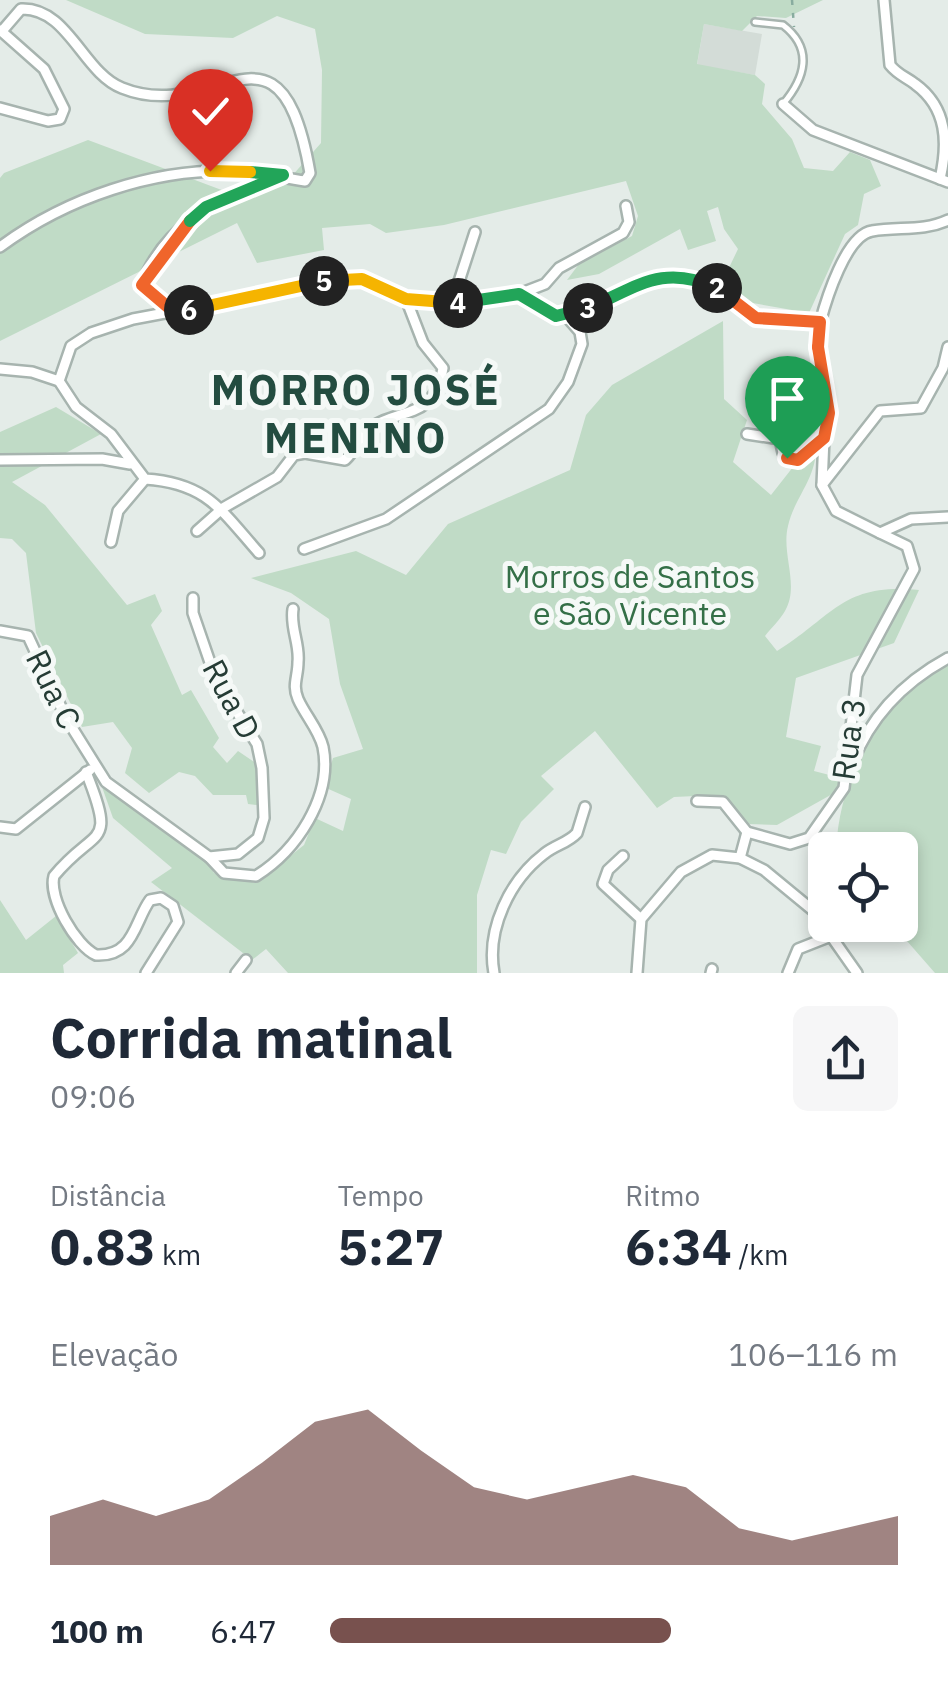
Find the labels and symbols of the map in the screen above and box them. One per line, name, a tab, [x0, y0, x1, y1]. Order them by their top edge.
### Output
pin	[168, 69, 253, 172]
pin: 5	[299, 256, 349, 306]
pin: 2	[692, 263, 742, 313]
pin: 4	[433, 278, 483, 328]
pin: 3	[563, 283, 613, 333]
pin: 6	[164, 285, 214, 335]
pin	[745, 356, 830, 459]
district label: MORRO JOSÉ MENINO	[211, 362, 501, 465]
park label: Morros de Santos e São Vicente	[505, 555, 755, 634]
street label: Rua C	[17, 642, 91, 736]
street label: Rua D	[194, 652, 270, 746]
street label: Rua 3	[821, 695, 875, 783]

